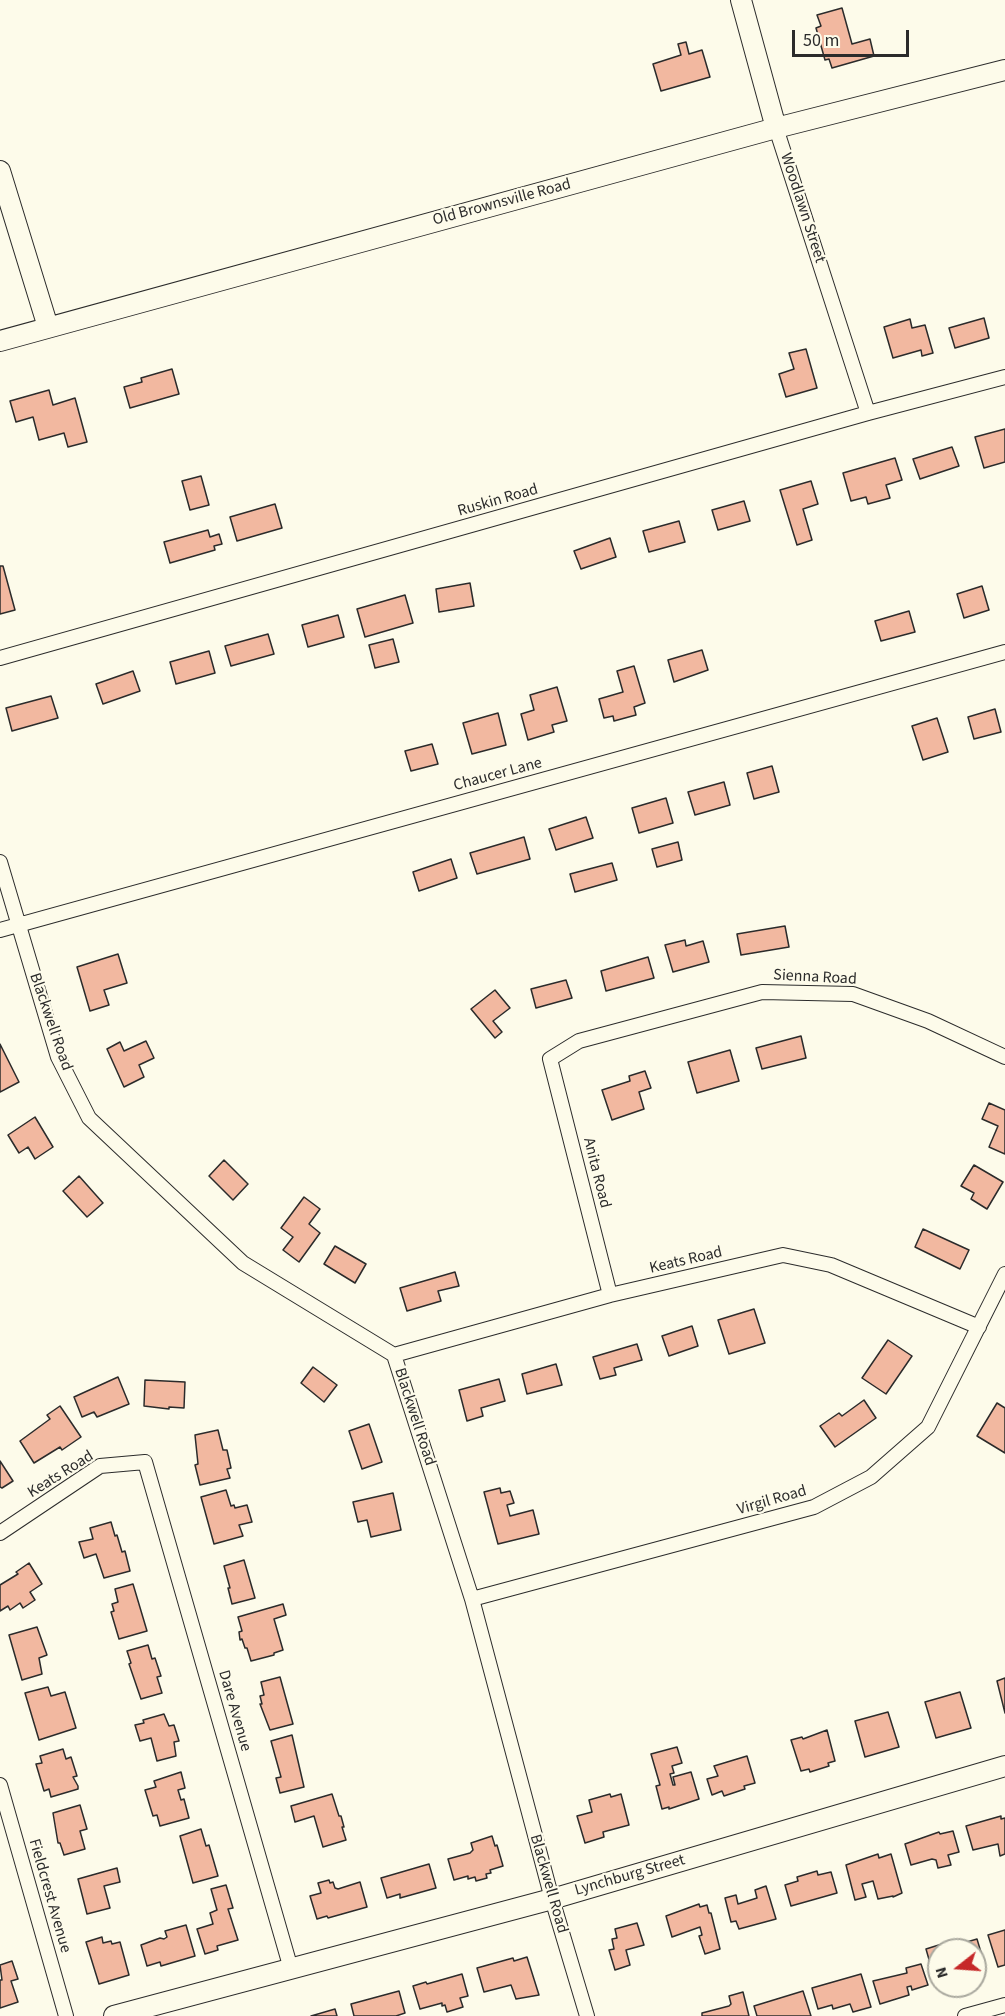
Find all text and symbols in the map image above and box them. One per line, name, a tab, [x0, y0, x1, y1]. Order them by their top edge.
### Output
scale bar	[795, 18, 912, 56]
text: 50 m	[803, 28, 839, 53]
street label: Woodlawn Street	[775, 151, 829, 265]
street label: Old Brownsville Road	[431, 175, 573, 231]
street label: Ruskin Road	[456, 480, 540, 522]
street label: Chaucer Lane	[452, 754, 544, 796]
street label: Sienna Road	[773, 966, 857, 990]
street label: Blackwell Road	[24, 971, 76, 1073]
street label: Anita Road	[578, 1136, 614, 1210]
street label: Keats Road	[648, 1243, 724, 1279]
street label: Blackwell Road	[389, 1366, 439, 1468]
street label: Keats Road	[24, 1447, 98, 1503]
street label: Virgil Road	[735, 1482, 809, 1520]
street label: Dare Avenue	[213, 1668, 255, 1754]
street label: Blackwell Road	[525, 1832, 571, 1936]
street label: Fieldcrest Avenue	[24, 1837, 74, 1955]
street label: Lynchburg Street	[573, 1851, 687, 1901]
north arrow	[927, 1938, 987, 1998]
text: N	[930, 1964, 954, 1981]

